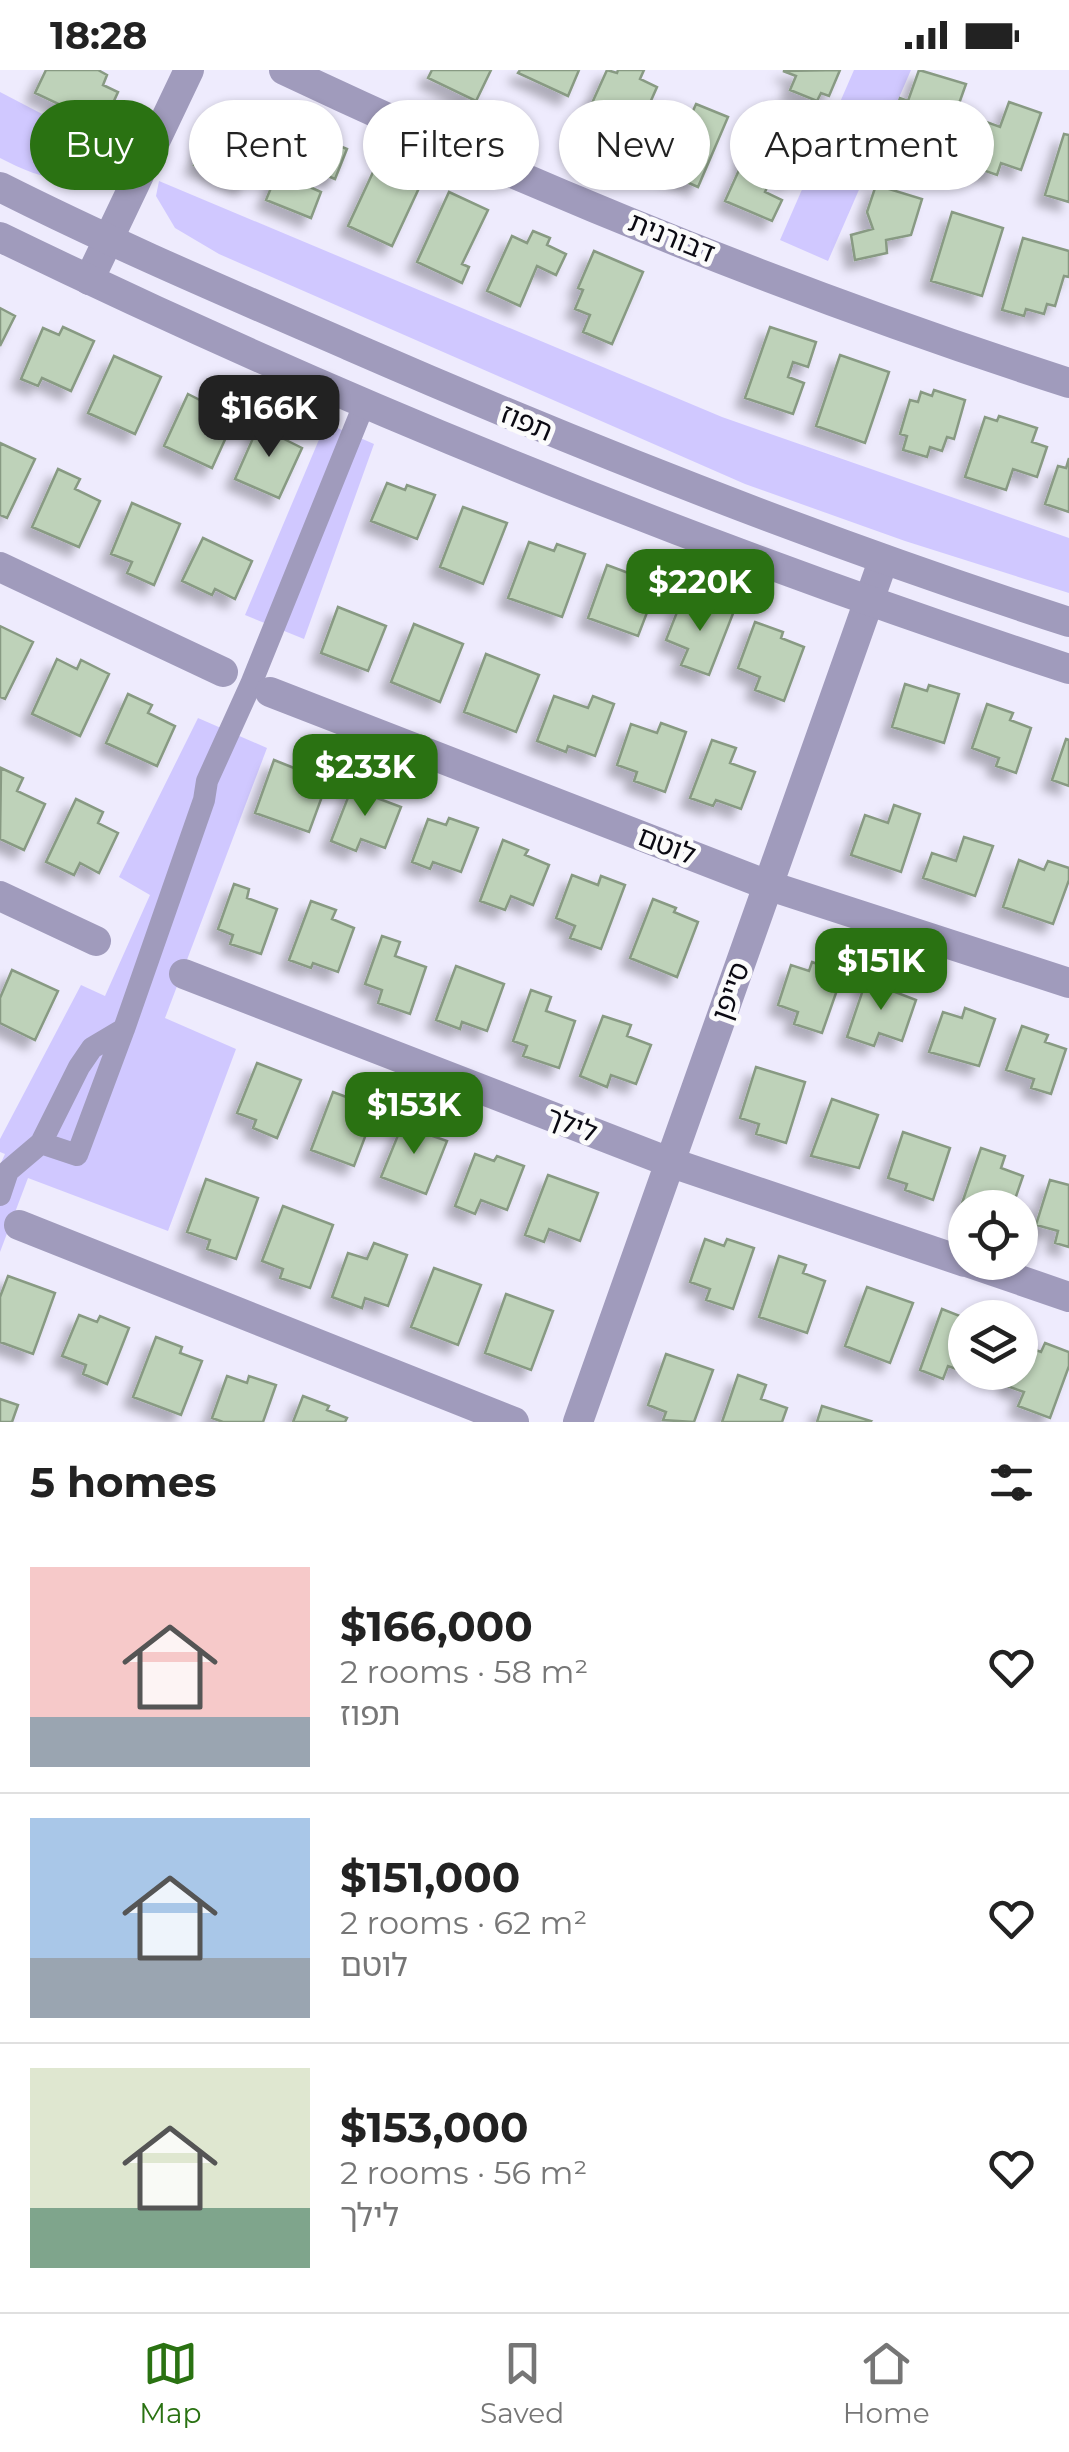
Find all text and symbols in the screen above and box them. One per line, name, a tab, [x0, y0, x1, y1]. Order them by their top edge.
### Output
text: 18:28	[50, 12, 147, 59]
chip: Buy	[30, 100, 169, 190]
chip: Rent	[189, 100, 343, 190]
chip: Filters	[363, 100, 539, 190]
chip: New	[559, 100, 710, 190]
chip: Apartment	[730, 100, 994, 190]
street label: דבורנית	[624, 204, 720, 270]
pin: $166K	[199, 375, 339, 460]
text: $166K	[220, 388, 318, 427]
street label: תפוז	[496, 396, 558, 448]
pin: $220K	[630, 549, 770, 634]
text: $220K	[648, 562, 752, 601]
pin: $233K	[295, 734, 435, 819]
text: $233K	[315, 747, 415, 786]
street label: לוטם	[633, 818, 701, 872]
pin: $151K	[811, 928, 951, 1013]
text: $151K	[837, 941, 925, 980]
street label: סייפן	[704, 957, 756, 1025]
pin: $153K	[344, 1072, 484, 1157]
text: $153K	[367, 1085, 461, 1124]
street label: לילך	[542, 1099, 602, 1149]
map controls	[948, 1190, 1038, 1390]
button: locate	[948, 1190, 1038, 1280]
button: layers	[948, 1300, 1038, 1390]
icon: filters	[984, 1455, 1039, 1510]
text: 5 homes	[30, 1456, 217, 1508]
text: $166,000	[340, 1600, 533, 1652]
icon: home	[110, 1607, 230, 1727]
icon: heart	[984, 1640, 1039, 1695]
text: 2 rooms · 58 m²	[340, 1652, 588, 1691]
text: תפוז	[340, 1694, 401, 1733]
text: $151,000	[340, 1851, 520, 1903]
icon: home	[110, 1858, 230, 1978]
icon: heart	[984, 1891, 1039, 1946]
text: 2 rooms · 62 m²	[340, 1903, 587, 1942]
text: לוטם	[340, 1945, 408, 1984]
text: $153,000	[340, 2101, 529, 2153]
icon: home	[110, 2108, 230, 2228]
icon: heart	[984, 2141, 1039, 2196]
text: 2 rooms · 56 m²	[340, 2153, 587, 2192]
text: לילך	[340, 2195, 399, 2234]
tab: Map	[139, 2336, 202, 2430]
tab: Saved	[480, 2336, 564, 2430]
tab: Home	[843, 2336, 930, 2430]

